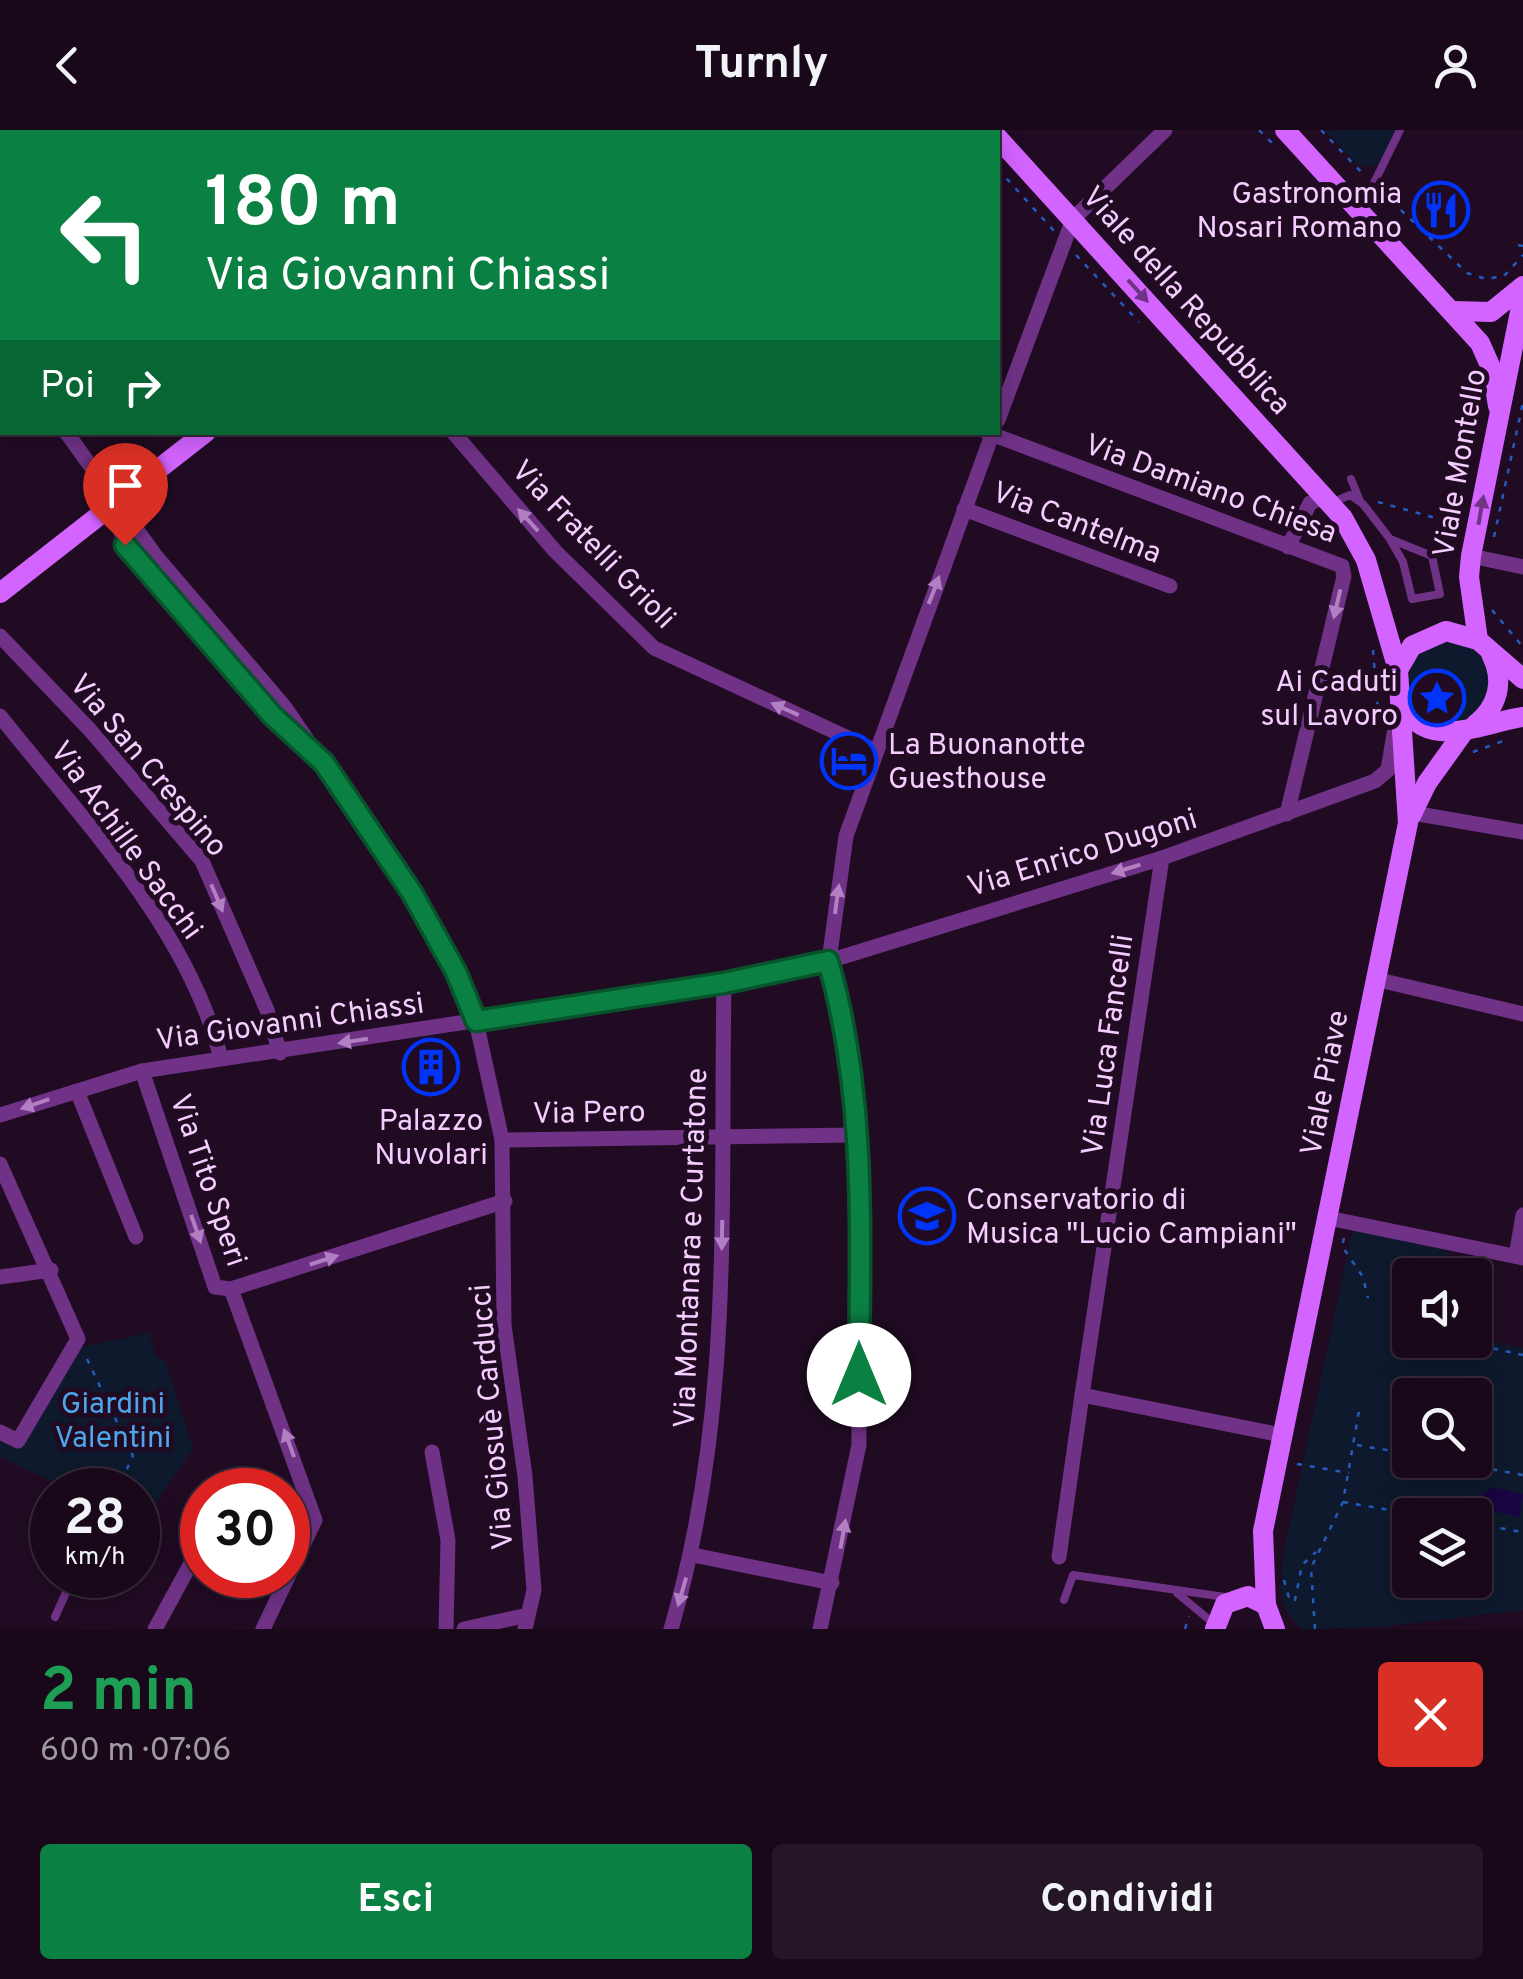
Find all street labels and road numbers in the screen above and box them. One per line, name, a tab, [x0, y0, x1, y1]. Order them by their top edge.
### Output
street label: Viale della Repubblica	[1073, 180, 1297, 424]
street label: Viale Montello	[1427, 366, 1496, 561]
street label: Via Damiano Chiesa	[1079, 428, 1341, 553]
street label: Via Fratelli Grioli	[502, 454, 682, 638]
street label: Via Cantelma	[986, 475, 1166, 574]
street label: Via San Crespino	[60, 668, 234, 865]
street label: Via Achille Sacchi	[41, 735, 209, 948]
street label: Via Enrico Dugoni	[963, 802, 1202, 907]
street label: Via Luca Fancelli	[1076, 932, 1143, 1159]
street label: Via Giovanni Chiassi	[154, 986, 427, 1061]
street label: Viale Piave	[1294, 1007, 1359, 1159]
street label: Via Montanara e Curtatone	[668, 1067, 717, 1429]
street label: Via Tito Speri	[160, 1090, 253, 1272]
street label: Via Pero	[532, 1095, 646, 1134]
street label: Via Giosuè Carducci	[463, 1282, 524, 1551]

